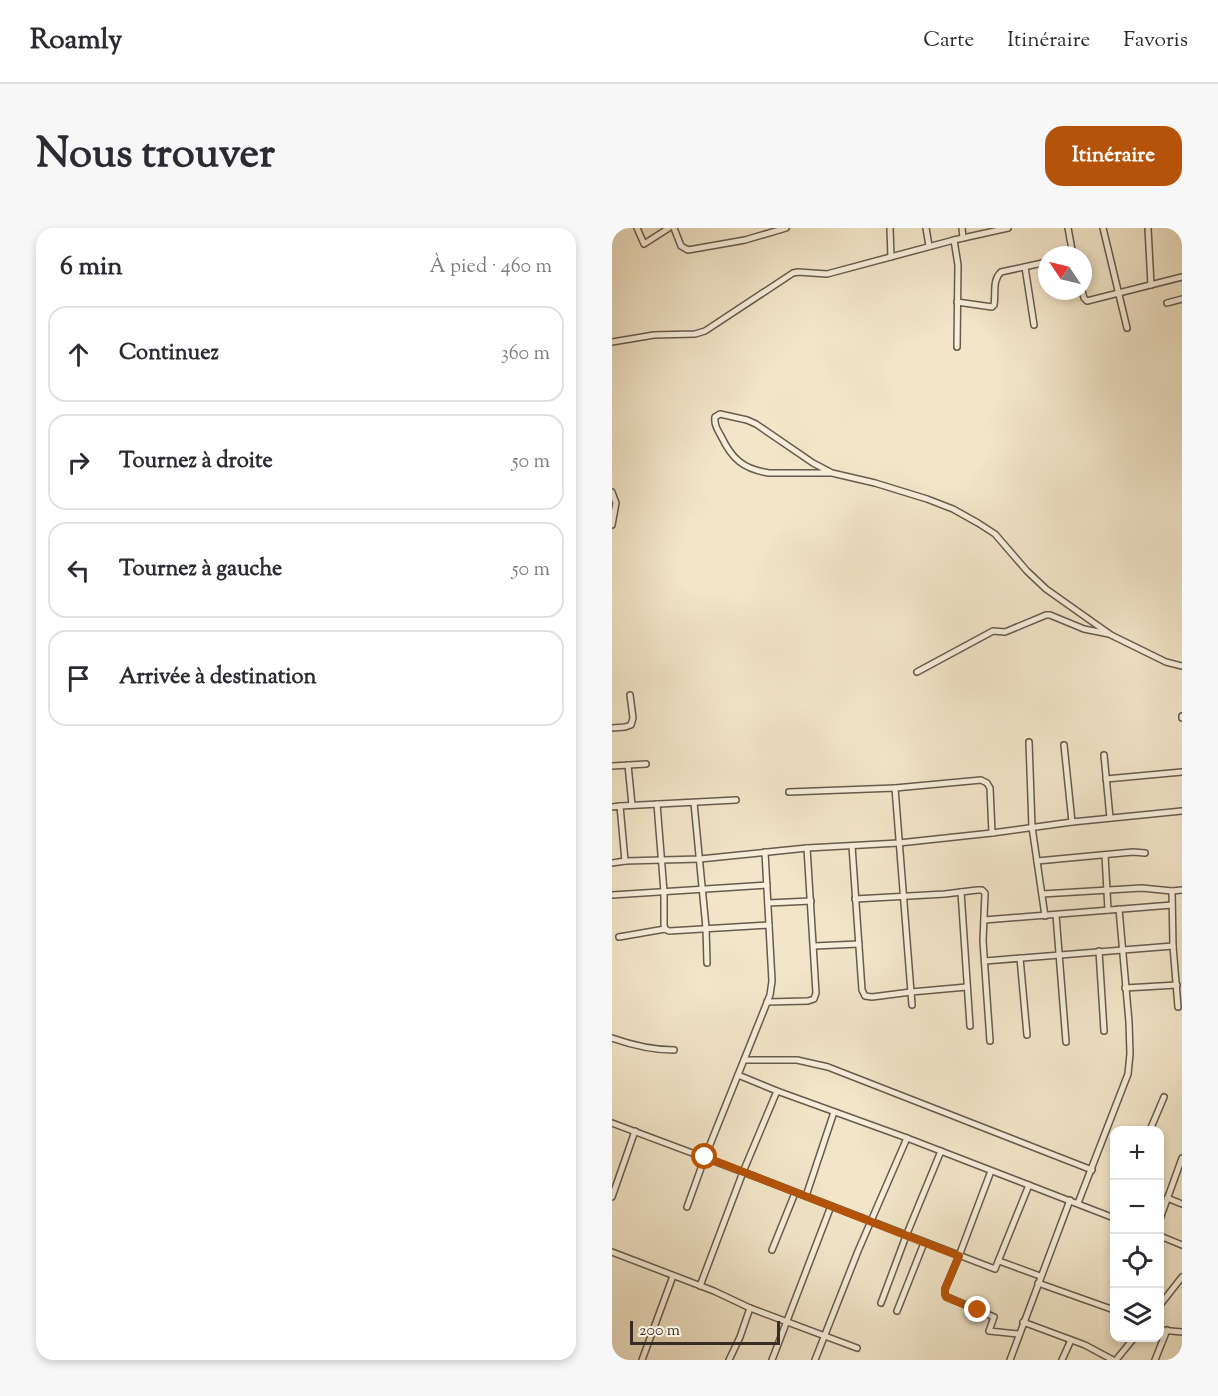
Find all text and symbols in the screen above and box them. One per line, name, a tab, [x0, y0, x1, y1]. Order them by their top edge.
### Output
text: Roamly	[30, 21, 122, 61]
text: Carte	[923, 26, 974, 56]
text: Itinéraire	[1007, 26, 1090, 56]
text: Favoris	[1123, 26, 1188, 56]
text: Nous trouver	[36, 126, 275, 186]
button: Itinéraire	[1045, 126, 1182, 186]
north arrow	[1038, 246, 1092, 300]
text: 6 min	[60, 249, 123, 286]
text: À pied · 460 m	[429, 253, 552, 282]
icon: ahead	[62, 338, 95, 371]
text: Continuez	[119, 338, 219, 370]
text: 360 m	[501, 340, 550, 369]
icon: right	[62, 446, 95, 479]
text: Tournez à droite	[119, 446, 273, 478]
text: 50 m	[512, 448, 550, 477]
icon: left	[62, 554, 95, 587]
text: Tournez à gauche	[119, 554, 282, 586]
text: 50 m	[512, 556, 550, 585]
icon: arrive	[62, 662, 95, 695]
text: Arrivée à destination	[119, 662, 316, 694]
map controls	[1110, 1126, 1164, 1342]
button: +	[1110, 1126, 1164, 1180]
route start	[691, 1143, 717, 1169]
button: −	[1110, 1180, 1164, 1234]
button: locate	[1110, 1234, 1164, 1288]
button: layers	[1110, 1288, 1164, 1342]
route end	[964, 1296, 990, 1322]
scale bar	[630, 1318, 780, 1346]
text: 200 m	[639, 1320, 680, 1343]

